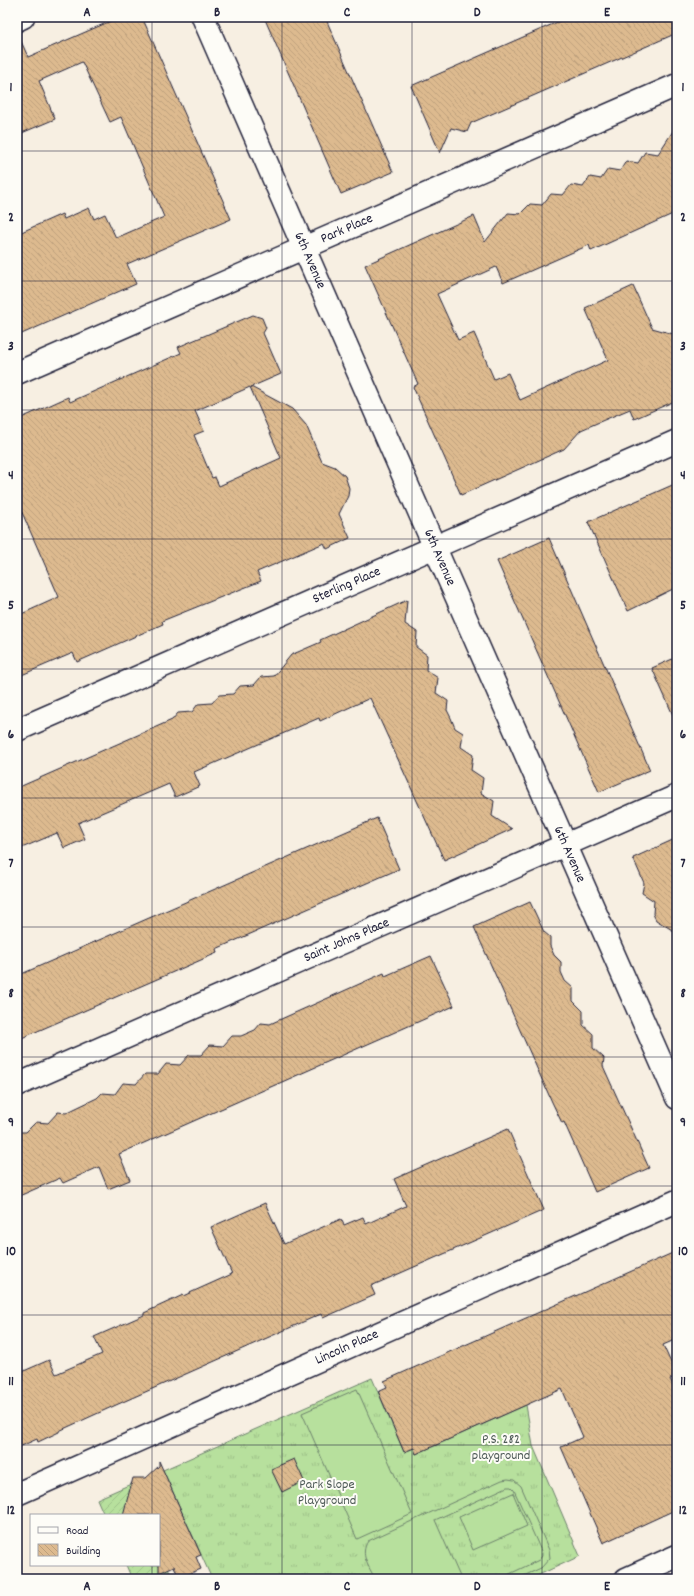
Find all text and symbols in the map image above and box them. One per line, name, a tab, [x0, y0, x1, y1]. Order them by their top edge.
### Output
text: A	[83, 4, 91, 23]
text: B	[214, 4, 220, 23]
text: C	[344, 4, 351, 23]
text: D	[474, 4, 481, 23]
text: E	[604, 4, 611, 23]
text: 1	[10, 79, 13, 98]
text: 1	[682, 79, 685, 98]
text: 2	[8, 209, 14, 228]
street label: Park Place	[318, 209, 376, 249]
text: 2	[680, 209, 686, 228]
street label: 6th Avenue	[288, 229, 331, 292]
text: 3	[8, 338, 14, 357]
text: 3	[680, 338, 686, 357]
text: 4	[8, 467, 14, 486]
text: 4	[680, 467, 686, 486]
street label: 6th Avenue	[418, 526, 460, 589]
street label: Sterling Place	[310, 562, 384, 609]
text: 5	[8, 597, 14, 616]
text: 5	[680, 597, 686, 616]
text: 6	[8, 726, 15, 745]
text: 6	[680, 726, 687, 745]
street label: 6th Avenue	[548, 823, 590, 886]
text: 7	[9, 855, 14, 874]
text: 7	[681, 855, 686, 874]
street label: Saint Johns Place	[301, 913, 393, 968]
text: 8	[8, 985, 14, 1004]
text: 8	[680, 985, 686, 1004]
text: 9	[8, 1114, 14, 1133]
text: 9	[680, 1114, 686, 1133]
text: 10	[6, 1243, 16, 1262]
text: 10	[678, 1243, 688, 1262]
street label: Lincoln Place	[312, 1325, 382, 1370]
text: 11	[8, 1373, 14, 1392]
text: 11	[680, 1373, 686, 1392]
park label: P.S. 282 playground	[472, 1430, 530, 1466]
park label: Park Slope Playground	[298, 1475, 356, 1511]
text: 12	[7, 1502, 16, 1521]
text: 12	[679, 1502, 688, 1521]
legend	[30, 1514, 160, 1566]
text: Road	[66, 1523, 88, 1540]
text: Building	[66, 1543, 101, 1560]
text: A	[83, 1578, 91, 1596]
text: B	[214, 1578, 220, 1596]
text: C	[344, 1578, 351, 1596]
text: D	[474, 1578, 481, 1596]
text: E	[604, 1578, 611, 1596]

